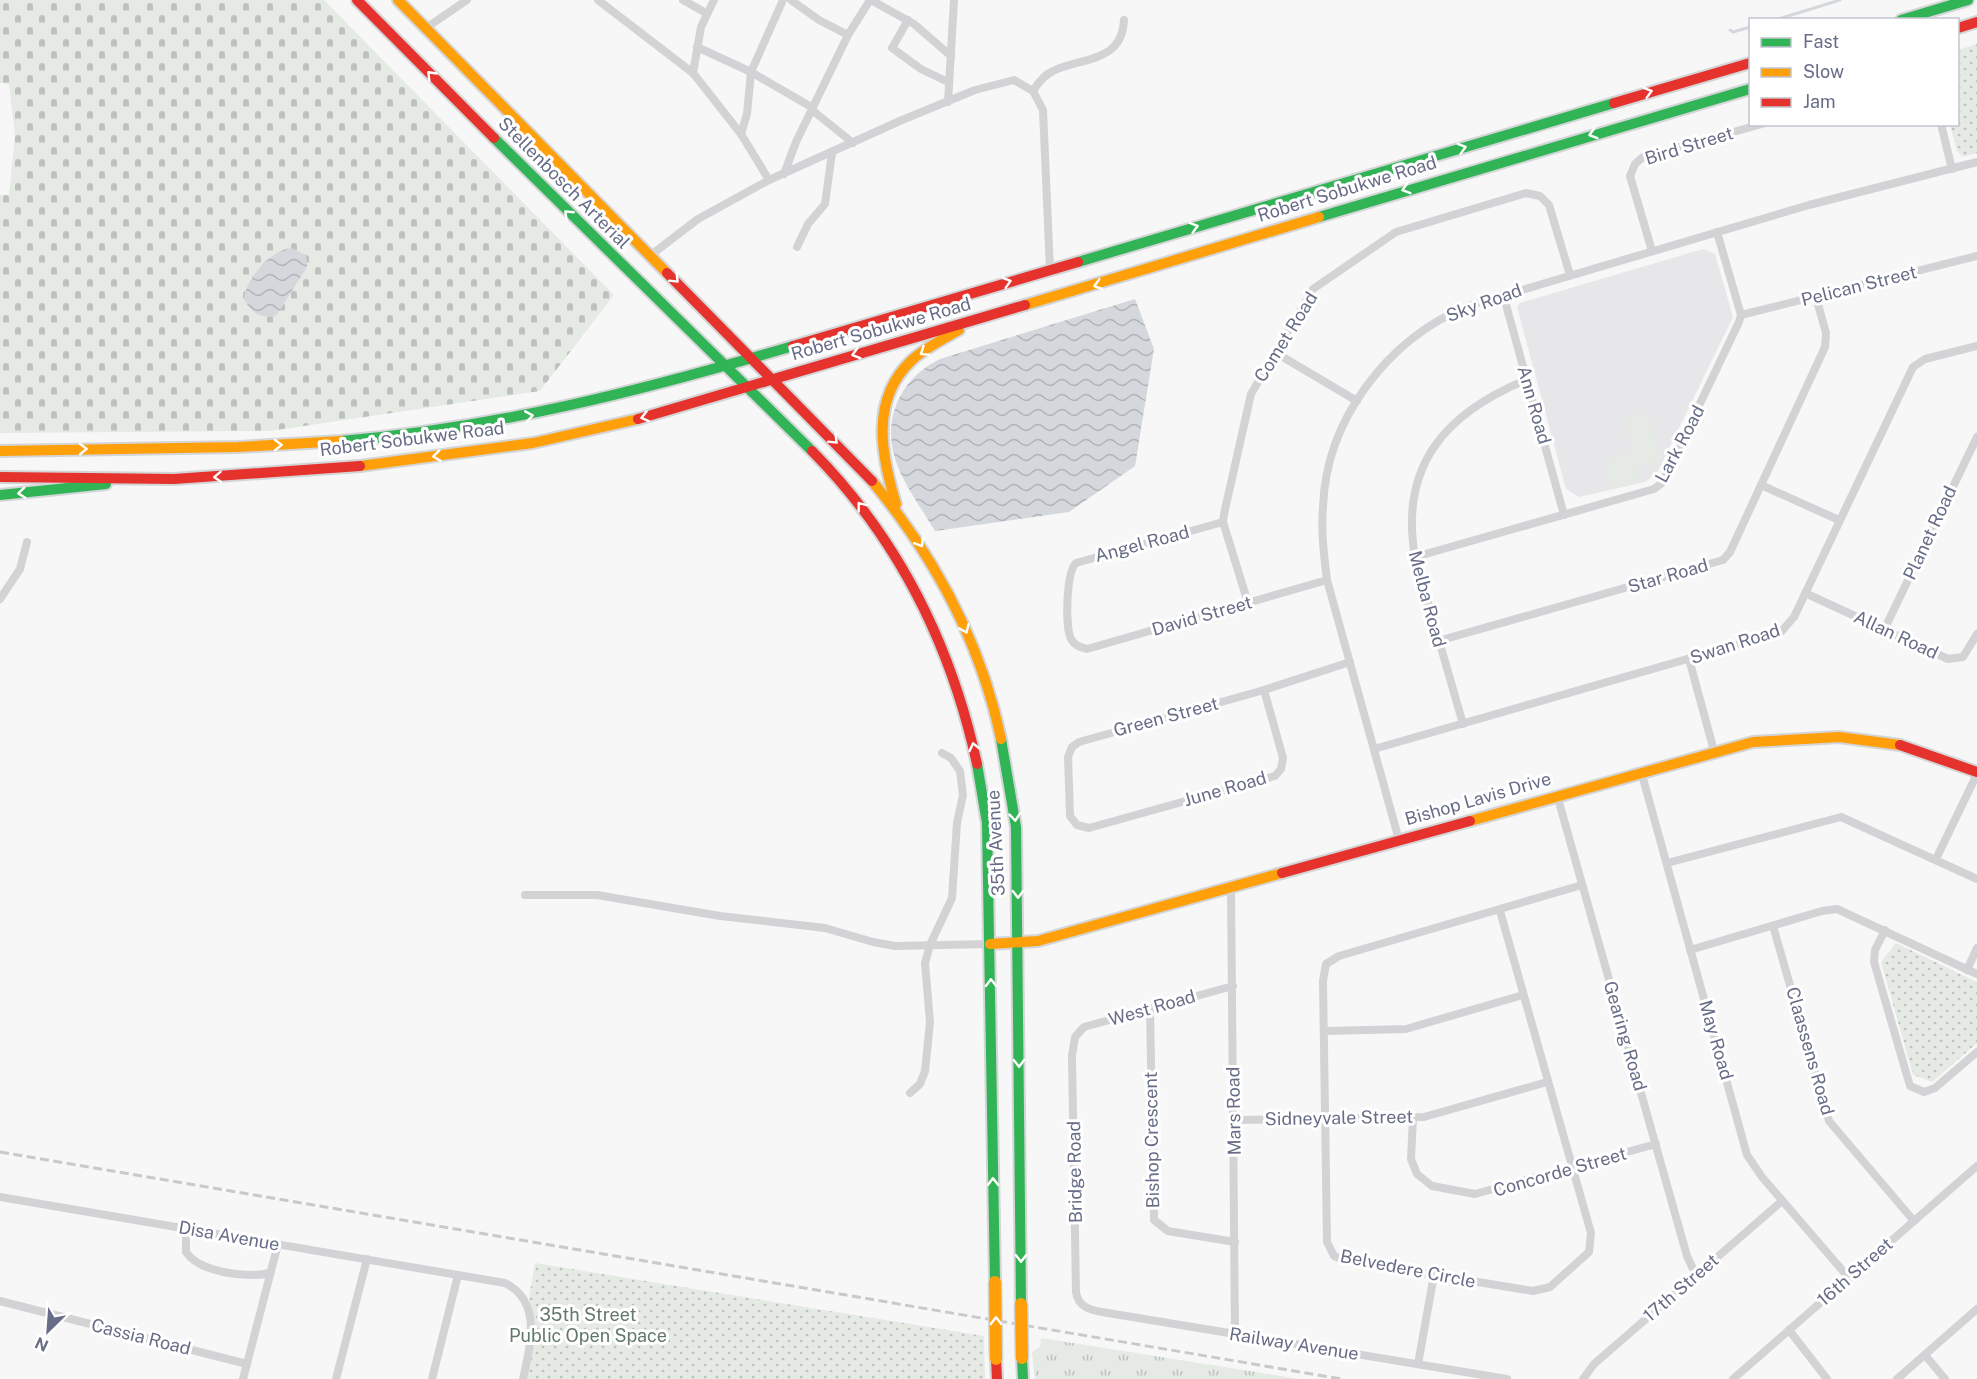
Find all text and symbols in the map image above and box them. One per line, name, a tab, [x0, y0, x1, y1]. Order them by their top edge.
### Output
legend	[1749, 18, 1959, 126]
text: Fast	[1803, 31, 1839, 52]
text: Slow	[1803, 61, 1844, 82]
one-way arrow	[428, 72, 439, 83]
one-way arrow	[1642, 87, 1653, 99]
text: Jam	[1803, 91, 1836, 112]
street label: Stellenbosch Arterial	[494, 113, 634, 253]
street label: Bird Street	[1642, 122, 1736, 169]
one-way arrow	[1588, 127, 1599, 139]
one-way arrow	[1456, 143, 1467, 155]
street label: Robert Sobukwe Road	[1255, 151, 1439, 226]
one-way arrow	[1401, 182, 1412, 194]
one-way arrow	[565, 210, 575, 221]
one-way arrow	[1188, 222, 1199, 234]
street label: Pelican Street	[1799, 261, 1919, 310]
one-way arrow	[668, 271, 679, 282]
one-way arrow	[1001, 277, 1012, 290]
one-way arrow	[1093, 278, 1104, 290]
street label: Sky Road	[1443, 279, 1525, 326]
street label: Comet Road	[1250, 288, 1321, 386]
street label: Robert Sobukwe Road	[789, 293, 973, 364]
one-way arrow	[919, 345, 930, 356]
one-way arrow	[851, 347, 862, 359]
street label: Ann Road	[1513, 363, 1556, 446]
street label: Lark Road	[1651, 402, 1709, 486]
one-way arrow	[524, 410, 534, 423]
one-way arrow	[641, 410, 651, 423]
street label: Robert Sobukwe Road	[318, 417, 505, 460]
one-way arrow	[826, 433, 837, 444]
one-way arrow	[274, 439, 283, 451]
one-way arrow	[79, 443, 88, 455]
one-way arrow	[433, 450, 442, 462]
one-way arrow	[214, 470, 223, 483]
street label: Planet Road	[1899, 483, 1960, 583]
one-way arrow	[18, 486, 27, 499]
one-way arrow	[857, 502, 868, 513]
street label: Angel Road	[1092, 521, 1191, 566]
one-way arrow	[913, 537, 924, 548]
street label: Melba Road	[1405, 548, 1450, 649]
street label: Star Road	[1625, 554, 1710, 597]
street label: David Street	[1149, 591, 1254, 640]
street label: Allan Road	[1851, 606, 1942, 663]
street label: Swan Road	[1687, 619, 1782, 668]
one-way arrow	[958, 623, 970, 634]
street label: Green Street	[1111, 692, 1221, 741]
one-way arrow	[969, 742, 982, 752]
street label: June Road	[1181, 767, 1269, 810]
street label: Bishop Lavis Drive	[1402, 768, 1553, 829]
street label: 35th Avenue	[982, 789, 1009, 897]
one-way arrow	[1008, 812, 1021, 822]
one-way arrow	[1012, 889, 1024, 898]
one-way arrow	[985, 978, 998, 987]
street label: Gearing Road	[1600, 978, 1651, 1093]
street label: Claassens Road	[1782, 984, 1839, 1117]
street label: West Road	[1106, 985, 1198, 1030]
street label: May Road	[1695, 998, 1738, 1082]
one-way arrow	[1013, 1058, 1025, 1067]
street label: Mars Road	[1222, 1066, 1245, 1156]
street label: Bishop Crescent	[1140, 1072, 1163, 1208]
street label: Sidneyvale Street	[1265, 1106, 1413, 1129]
street label: Bridge Road	[1063, 1121, 1086, 1223]
street label: Concorde Street	[1491, 1142, 1629, 1201]
one-way arrow	[987, 1177, 999, 1186]
street label: Disa Avenue	[177, 1216, 281, 1255]
street label: 16th Street	[1813, 1233, 1897, 1310]
street label: Belvedere Circle	[1339, 1245, 1478, 1292]
street label: 17th Street	[1639, 1249, 1722, 1326]
one-way arrow	[1015, 1253, 1027, 1262]
north arrow	[18, 1301, 78, 1361]
park label: 35th Street Public Open Space	[509, 1304, 667, 1346]
street label: Cassia Road	[89, 1314, 193, 1359]
one-way arrow	[989, 1316, 1002, 1325]
street label: Railway Avenue	[1228, 1323, 1360, 1364]
text: N	[32, 1333, 52, 1355]

